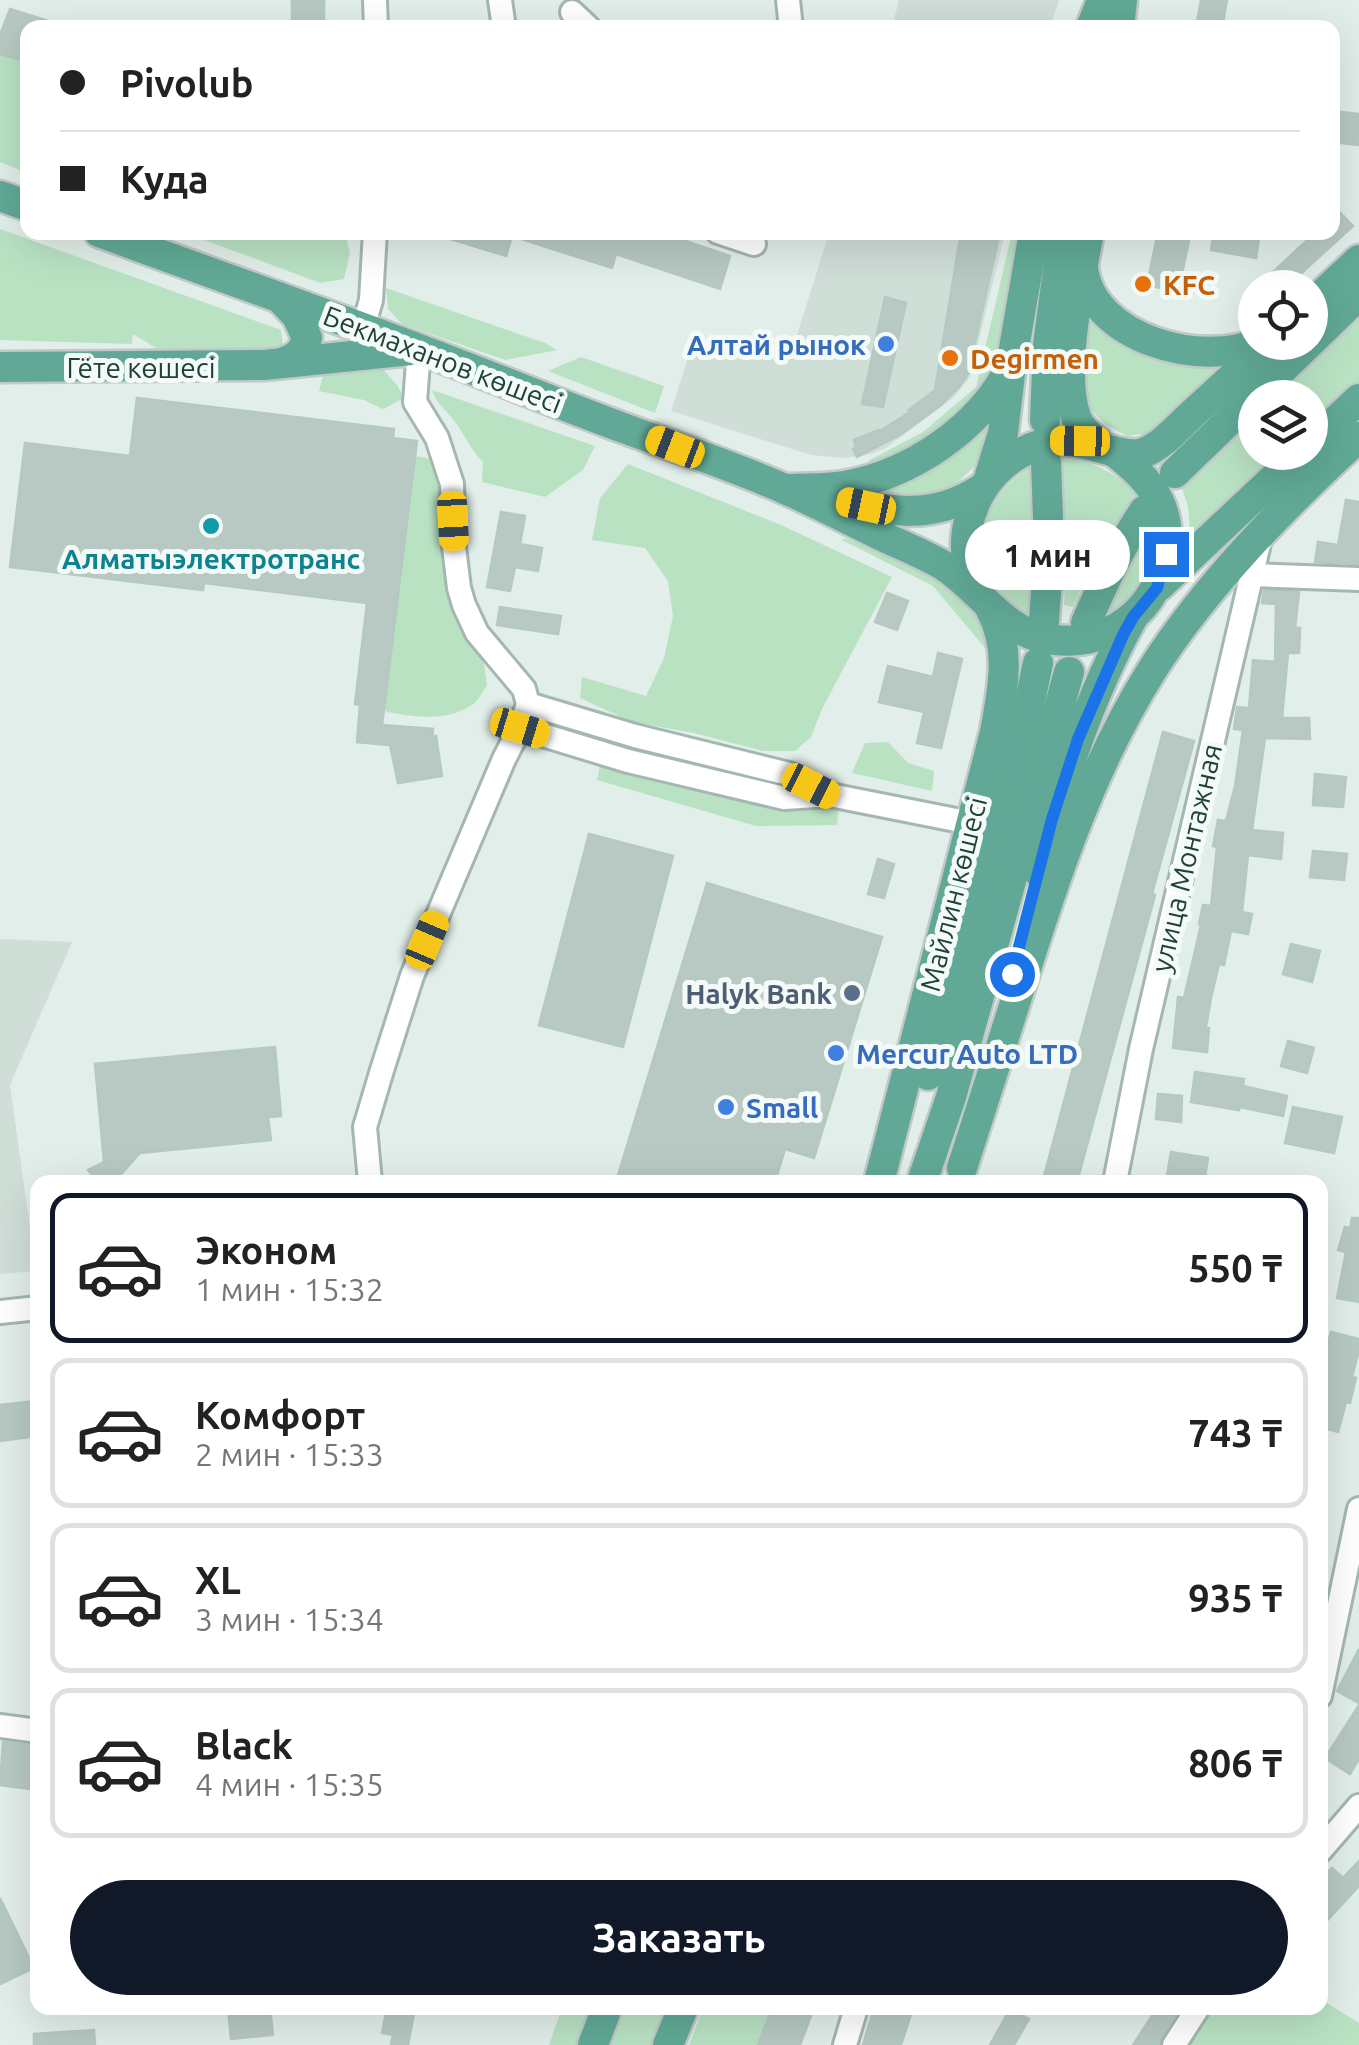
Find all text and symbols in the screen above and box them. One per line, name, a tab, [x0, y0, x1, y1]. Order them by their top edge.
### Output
text: Pivolub	[120, 62, 253, 104]
text: Куда	[120, 158, 209, 200]
place label: KFC	[1163, 269, 1215, 300]
map controls	[1238, 270, 1328, 470]
button: locate	[1238, 270, 1328, 360]
marker: KFC	[1132, 273, 1154, 295]
street label: Бекмаханов көшесі	[319, 299, 567, 419]
place label: Алтай рынок	[687, 329, 866, 360]
marker: Алтай рынок	[875, 333, 897, 355]
place label: Degirmen	[970, 343, 1099, 374]
marker: Degirmen	[939, 347, 961, 369]
street label: Гёте көшесі	[66, 352, 216, 383]
button: layers	[1238, 380, 1328, 470]
car	[642, 422, 708, 472]
car	[1050, 425, 1110, 457]
car	[834, 485, 898, 527]
car	[436, 490, 470, 552]
marker: Алматыэлектротранс	[200, 515, 222, 537]
callout: 1 мин	[966, 519, 1131, 589]
route end	[1144, 532, 1189, 577]
text: 1 мин	[1003, 537, 1092, 573]
place label: Алматыэлектротранс	[62, 543, 360, 574]
car	[487, 705, 553, 751]
street label: улица Монтажная	[1145, 741, 1227, 975]
car	[777, 759, 845, 813]
street label: Майлин көшесі	[914, 794, 992, 994]
car	[401, 907, 453, 973]
route start	[990, 952, 1035, 997]
place label: Halyk Bank	[685, 978, 832, 1009]
marker: Halyk Bank	[841, 982, 863, 1004]
place label: Mercur Auto LTD	[856, 1038, 1078, 1069]
marker: Mercur Auto LTD	[825, 1042, 847, 1064]
place label: Small	[746, 1092, 818, 1123]
marker: Small	[715, 1096, 737, 1118]
icon: car	[75, 1223, 165, 1313]
text: Эконом	[195, 1229, 337, 1271]
text: 550 ₸	[1188, 1247, 1283, 1289]
text: 1 мин · 15:32	[195, 1271, 384, 1307]
icon: car	[75, 1388, 165, 1478]
text: Комфорт	[195, 1394, 365, 1436]
text: 743 ₸	[1188, 1412, 1283, 1454]
text: 2 мин · 15:33	[195, 1436, 384, 1472]
icon: car	[75, 1553, 165, 1643]
text: XL	[195, 1559, 241, 1601]
text: 935 ₸	[1188, 1577, 1283, 1619]
text: 3 мин · 15:34	[195, 1601, 384, 1637]
icon: car	[75, 1718, 165, 1808]
text: Black	[195, 1724, 293, 1766]
text: 806 ₸	[1188, 1742, 1283, 1784]
text: 4 мин · 15:35	[195, 1766, 384, 1802]
button: Заказать	[70, 1880, 1288, 1995]

